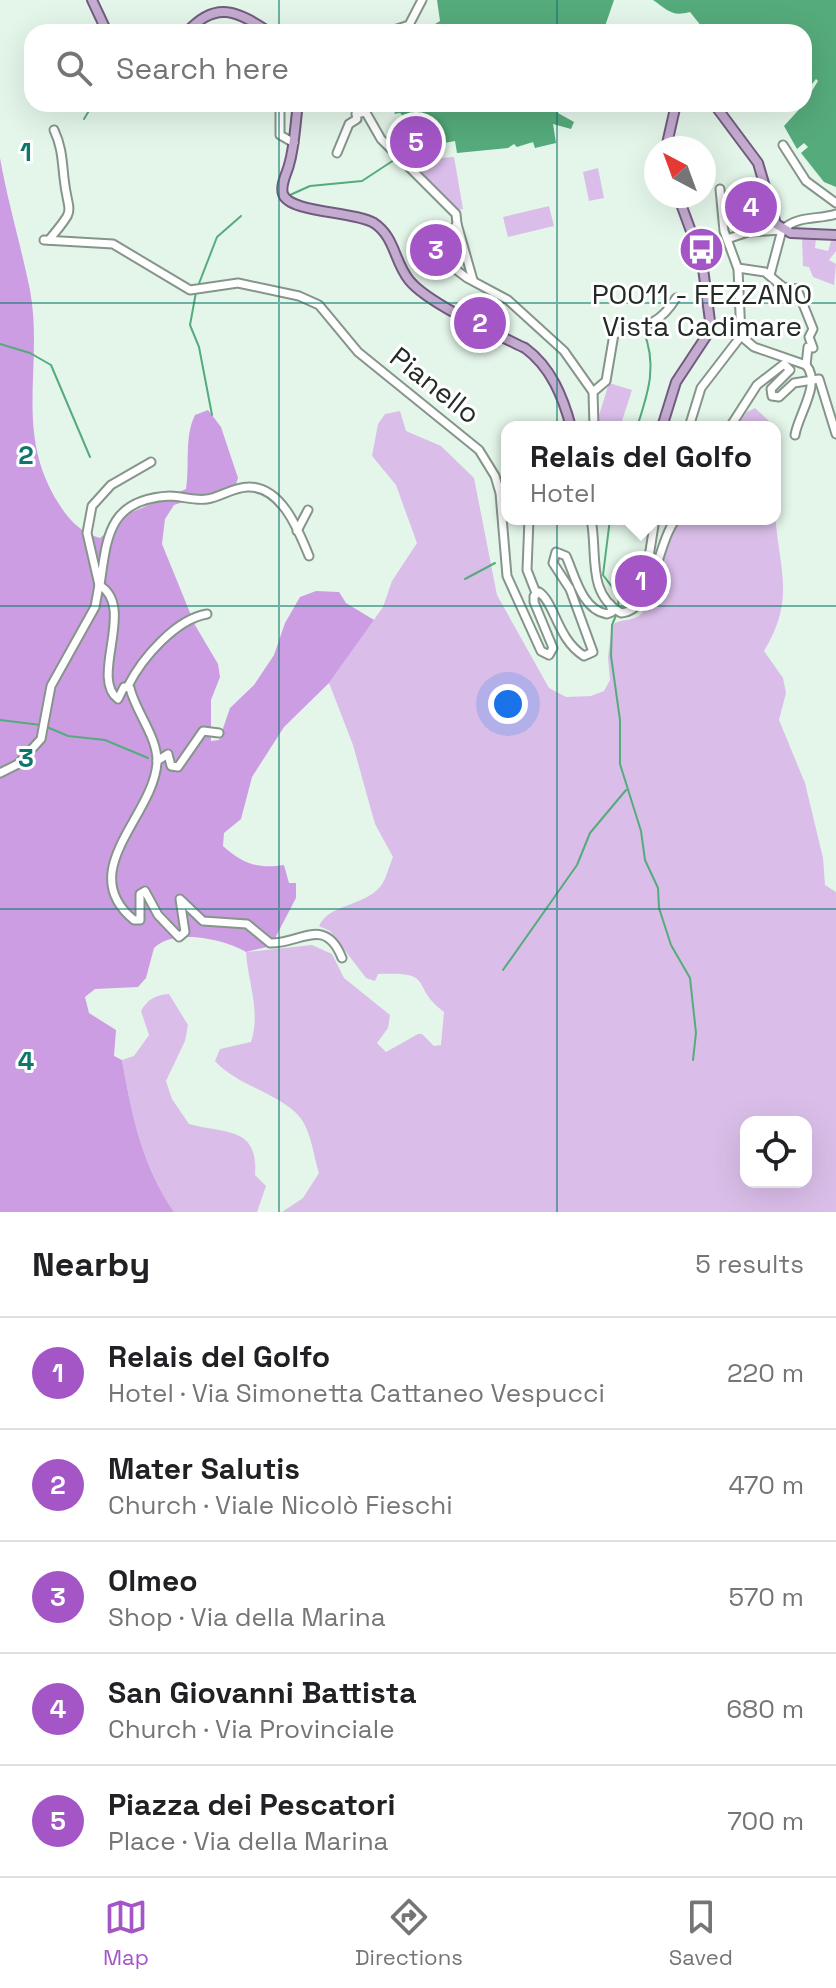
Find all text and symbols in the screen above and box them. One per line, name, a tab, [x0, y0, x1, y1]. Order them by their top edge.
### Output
search box	[24, 24, 812, 112]
icon: search	[52, 46, 96, 90]
text: Search here	[116, 49, 289, 88]
pin: 5	[390, 112, 442, 172]
text: 1	[20, 135, 32, 169]
north arrow	[644, 136, 716, 208]
pin: 4	[725, 177, 777, 237]
pin: 3	[410, 220, 462, 280]
bus stop icon: PO011 - FEZZANO Vista Cadimare	[678, 226, 726, 274]
place label: PO011 - FEZZANO Vista Cadimare	[592, 276, 812, 344]
pin: 2	[454, 293, 506, 353]
street label: Pianello	[383, 339, 487, 431]
popup	[501, 421, 781, 525]
text: Relais del Golfo	[530, 437, 752, 476]
text: 2	[18, 438, 34, 472]
text: Hotel	[530, 476, 596, 510]
pin: 1	[615, 551, 667, 611]
your location	[488, 684, 528, 724]
text: 3	[18, 741, 34, 775]
text: 4	[18, 1044, 34, 1078]
map controls	[740, 1116, 812, 1188]
button: locate	[740, 1116, 812, 1188]
text: Nearby	[32, 1243, 150, 1286]
text: 5 results	[695, 1247, 804, 1281]
text: Relais del Golfo	[108, 1337, 330, 1376]
text: 1	[52, 1356, 64, 1390]
text: 220 m	[727, 1356, 804, 1390]
text: Hotel · Via Simonetta Cattaneo Vespucci	[108, 1376, 605, 1410]
text: Mater Salutis	[108, 1449, 300, 1488]
text: 2	[50, 1468, 66, 1502]
text: 470 m	[728, 1468, 804, 1502]
text: Church · Viale Nicolò Fieschi	[108, 1488, 453, 1522]
text: Olmeo	[108, 1561, 198, 1600]
text: 3	[50, 1580, 66, 1614]
text: 570 m	[729, 1580, 804, 1614]
text: Shop · Via della Marina	[108, 1600, 386, 1634]
text: San Giovanni Battista	[108, 1673, 417, 1712]
text: 4	[50, 1692, 66, 1726]
text: 680 m	[726, 1692, 804, 1726]
text: Church · Via Provinciale	[108, 1712, 395, 1746]
text: Piazza dei Pescatori	[108, 1785, 396, 1824]
text: 5	[50, 1804, 66, 1838]
text: 700 m	[727, 1804, 804, 1838]
text: Place · Via della Marina	[108, 1824, 389, 1858]
tab: Map	[103, 1895, 149, 1971]
tab: Directions	[355, 1895, 463, 1971]
tab: Saved	[669, 1895, 733, 1971]

